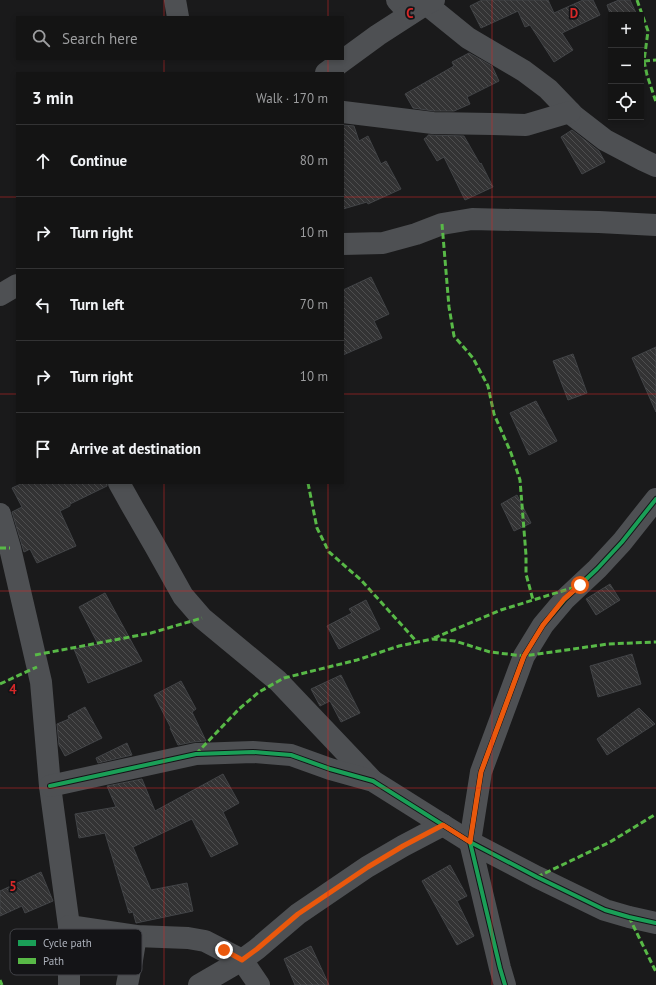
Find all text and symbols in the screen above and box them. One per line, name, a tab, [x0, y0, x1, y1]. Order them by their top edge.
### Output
text: C	[406, 5, 414, 22]
text: D	[570, 5, 578, 22]
map controls	[608, 12, 644, 120]
button: +	[608, 12, 644, 48]
search box	[16, 16, 344, 60]
icon: search	[30, 27, 52, 49]
text: Search here	[62, 29, 138, 48]
button: −	[608, 48, 644, 84]
button: locate	[608, 84, 644, 120]
text: 3 min	[32, 87, 73, 109]
text: Walk · 170 m	[256, 90, 328, 107]
icon: ahead	[32, 150, 54, 172]
text: Continue	[70, 151, 127, 170]
text: 80 m	[300, 152, 328, 169]
icon: right	[32, 222, 54, 244]
text: Turn right	[70, 223, 133, 242]
text: 10 m	[300, 224, 328, 241]
icon: left	[32, 294, 54, 316]
text: Turn left	[70, 295, 124, 314]
text: 70 m	[300, 296, 328, 313]
icon: right	[32, 366, 54, 388]
text: Turn right	[70, 367, 133, 386]
text: 10 m	[300, 368, 328, 385]
icon: arrive	[32, 438, 54, 460]
text: Arrive at destination	[70, 439, 201, 458]
route start	[571, 576, 589, 594]
text: 4	[9, 681, 17, 698]
text: 5	[9, 878, 17, 895]
legend	[10, 929, 142, 975]
text: Cycle path	[43, 936, 92, 950]
route end	[215, 941, 233, 959]
text: Path	[43, 954, 64, 968]

